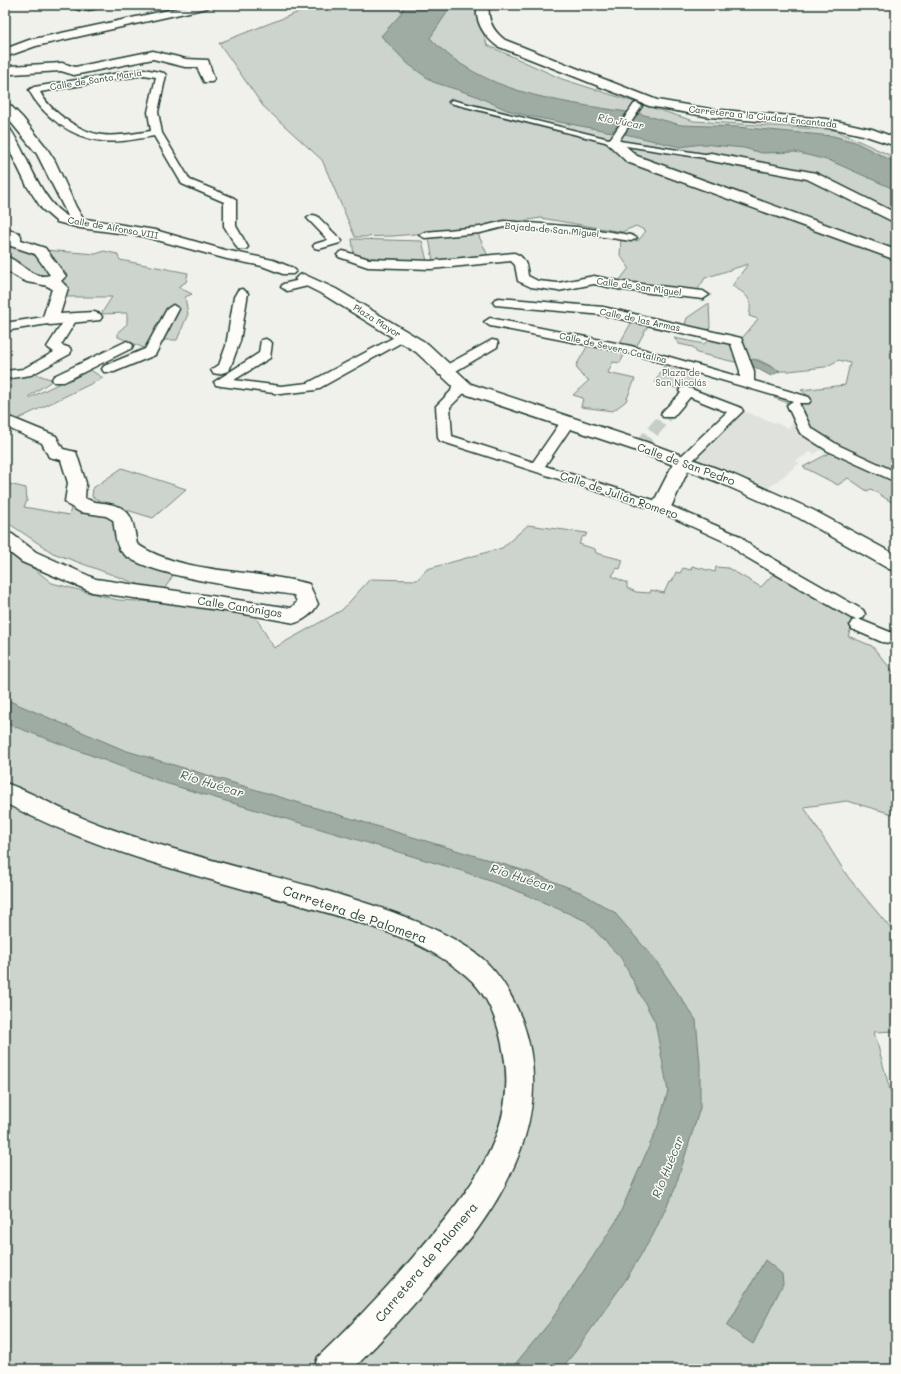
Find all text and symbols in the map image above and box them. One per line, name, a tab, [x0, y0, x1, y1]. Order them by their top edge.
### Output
street label: Calle de Santa María	[49, 67, 143, 92]
street label: Carretera a la Ciudad Encantada	[688, 103, 838, 130]
water label: Río Júcar	[597, 110, 645, 132]
street label: Calle de Alfonso VIII	[67, 214, 159, 241]
street label: Bajada de San Miguel	[504, 220, 600, 239]
street label: Calle de San Miguel	[596, 275, 682, 298]
street label: Plaza Mayor	[351, 302, 403, 340]
street label: Calle de las Armas	[599, 306, 681, 333]
street label: Calle de Severo Catalina	[558, 330, 668, 365]
park label: Plaza de San Nicolás	[656, 367, 706, 388]
street label: Calle de San Pedro	[635, 439, 738, 488]
street label: Calle de Julián Romero	[558, 467, 681, 522]
street label: Calle Canónigos	[197, 592, 284, 621]
water label: Río Huécar	[179, 766, 246, 800]
water label: Río Huécar	[489, 859, 556, 895]
street label: Carretera de Palomera	[281, 881, 430, 946]
water label: Río Huécar	[647, 1133, 687, 1200]
street label: Carretera de Palomera	[370, 1198, 481, 1325]

